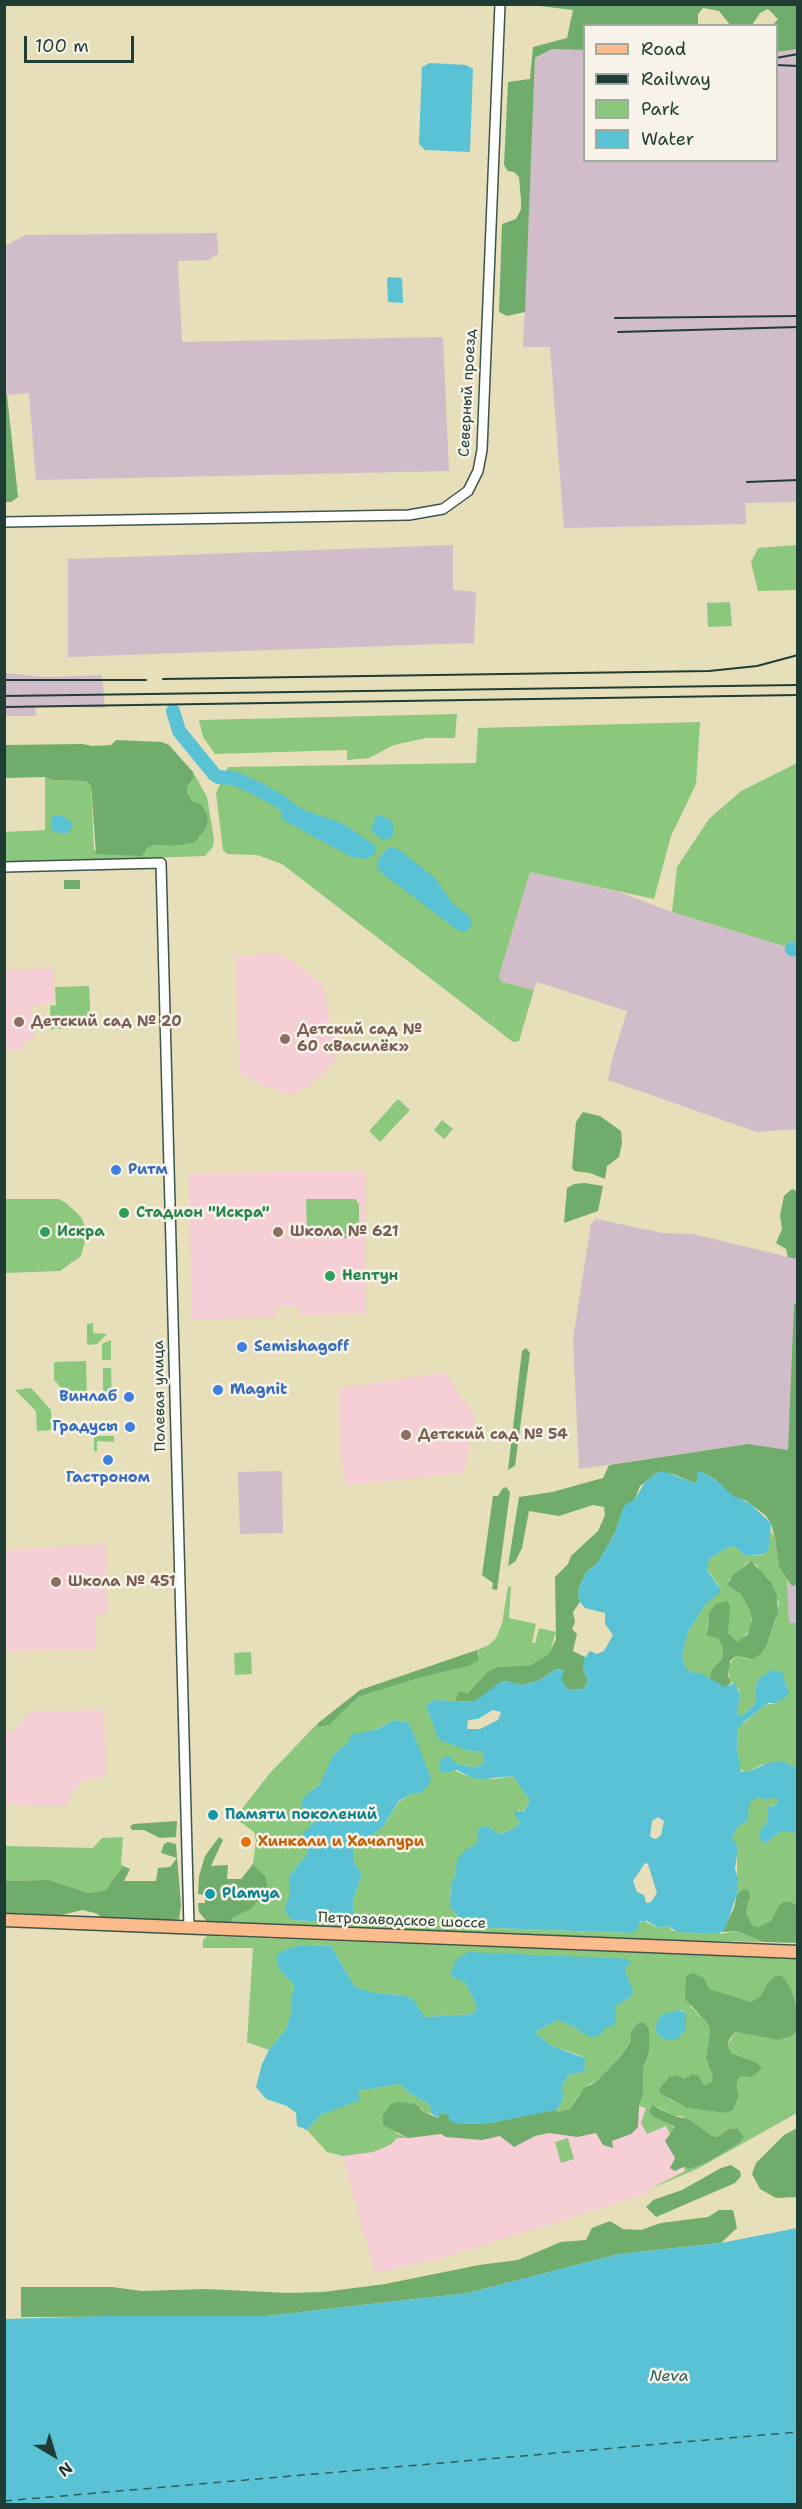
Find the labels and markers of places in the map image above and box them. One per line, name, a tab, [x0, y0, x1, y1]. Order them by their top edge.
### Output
place label: Детский сад № 20	[31, 1013, 182, 1031]
marker: Детский сад № 20	[12, 1015, 26, 1029]
place label: Детский сад № 60 «Василёк»	[297, 1021, 422, 1056]
marker: Детский сад № 60 «Василёк»	[278, 1032, 292, 1046]
place label: Ритм	[128, 1161, 168, 1179]
marker: Ритм	[109, 1163, 123, 1177]
place label: Стадион "Искра"	[136, 1204, 270, 1222]
marker: Стадион "Искра"	[117, 1206, 131, 1220]
place label: Искра	[57, 1223, 105, 1241]
place label: Школа № 621	[290, 1223, 399, 1241]
marker: Искра	[38, 1225, 52, 1239]
marker: Школа № 621	[271, 1225, 285, 1239]
place label: Нептун	[342, 1267, 398, 1285]
marker: Нептун	[323, 1269, 337, 1283]
place label: Semishagoff	[254, 1338, 349, 1356]
marker: Semishagoff	[235, 1340, 249, 1354]
place label: Magnit	[230, 1381, 287, 1399]
marker: Magnit	[211, 1383, 225, 1397]
place label: Винлаб	[59, 1388, 117, 1406]
marker: Винлаб	[122, 1390, 136, 1404]
place label: Градусы	[52, 1418, 118, 1436]
marker: Градусы	[123, 1420, 137, 1434]
place label: Детский сад № 54	[418, 1426, 568, 1444]
marker: Детский сад № 54	[399, 1428, 413, 1442]
marker: Гастроном	[101, 1453, 115, 1467]
place label: Гастроном	[66, 1469, 150, 1487]
place label: Школа № 451	[68, 1573, 176, 1591]
marker: Школа № 451	[49, 1575, 63, 1589]
place label: Памяти поколений	[225, 1806, 377, 1824]
marker: Памяти поколений	[206, 1808, 220, 1822]
place label: Хинкали и Хачапури	[258, 1833, 424, 1851]
marker: Хинкали и Хачапури	[239, 1835, 253, 1849]
place label: Plamya	[222, 1885, 280, 1903]
marker: Plamya	[203, 1887, 217, 1901]

